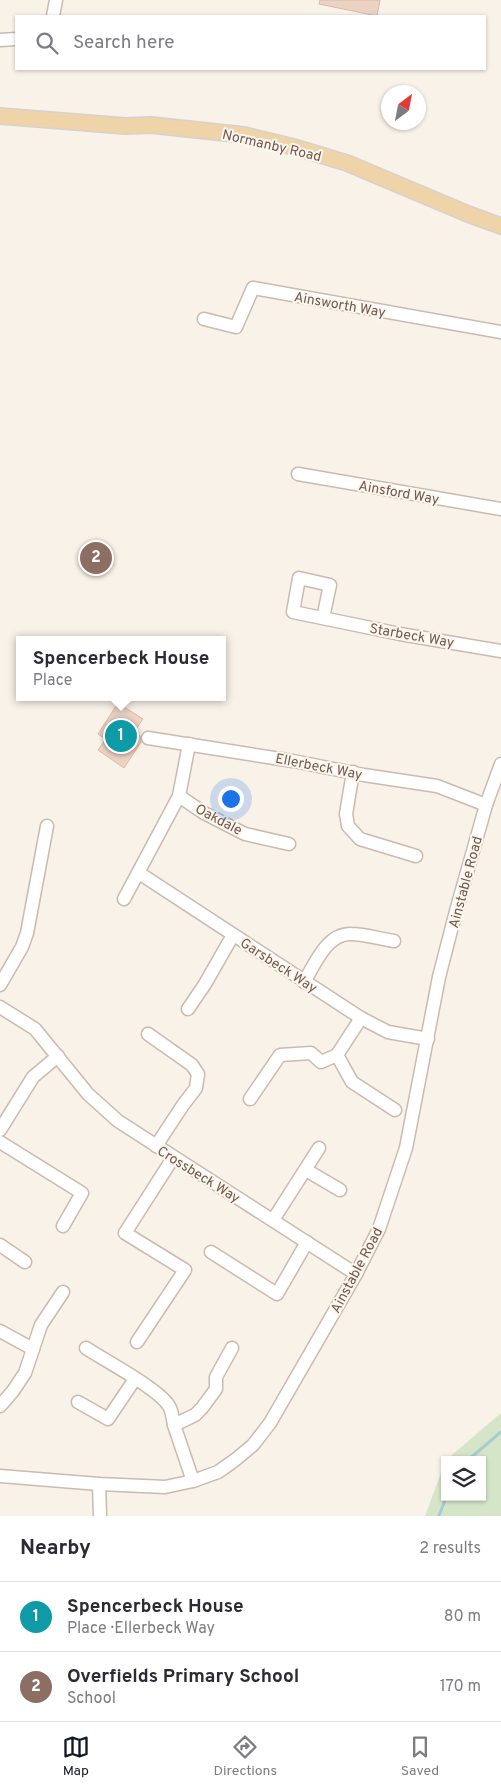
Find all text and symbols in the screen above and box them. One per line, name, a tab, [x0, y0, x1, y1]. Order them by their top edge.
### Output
search box	[15, 15, 486, 70]
icon: search	[33, 29, 61, 57]
text: Search here	[73, 31, 175, 55]
north arrow	[381, 85, 426, 130]
street label: Normanby Road	[220, 127, 323, 166]
street label: Ainsworth Way	[293, 289, 387, 322]
street label: Ainsford Way	[357, 478, 440, 509]
pin: 2	[80, 539, 112, 577]
street label: Starbeck Way	[368, 621, 455, 652]
popup	[16, 636, 226, 701]
text: Spencerbeck House	[33, 647, 209, 671]
text: Place	[33, 671, 72, 691]
pin: 1	[105, 717, 137, 755]
street label: Ellerbeck Way	[274, 751, 364, 784]
your location	[218, 786, 244, 812]
street label: Oakdale	[192, 801, 245, 840]
street label: Ainstable Road	[446, 834, 487, 930]
street label: Garsbeck Way	[236, 935, 320, 997]
street label: Crossbeck Way	[154, 1143, 243, 1208]
street label: Ainstable Road	[328, 1225, 387, 1316]
map controls	[441, 1456, 486, 1501]
button: layers	[441, 1456, 486, 1501]
text: Nearby	[20, 1535, 91, 1562]
text: 2 results	[419, 1539, 481, 1559]
text: Spencerbeck House	[67, 1595, 244, 1619]
text: 1	[33, 1607, 39, 1627]
text: 80 m	[444, 1607, 481, 1627]
text: Place · Ellerbeck Way	[67, 1619, 215, 1639]
text: Overfields Primary School	[67, 1665, 299, 1689]
text: 2	[31, 1677, 41, 1697]
text: 170 m	[440, 1677, 481, 1697]
text: School	[67, 1689, 116, 1709]
tab: Map	[62, 1733, 90, 1780]
tab: Directions	[213, 1733, 277, 1780]
tab: Saved	[401, 1733, 439, 1780]

